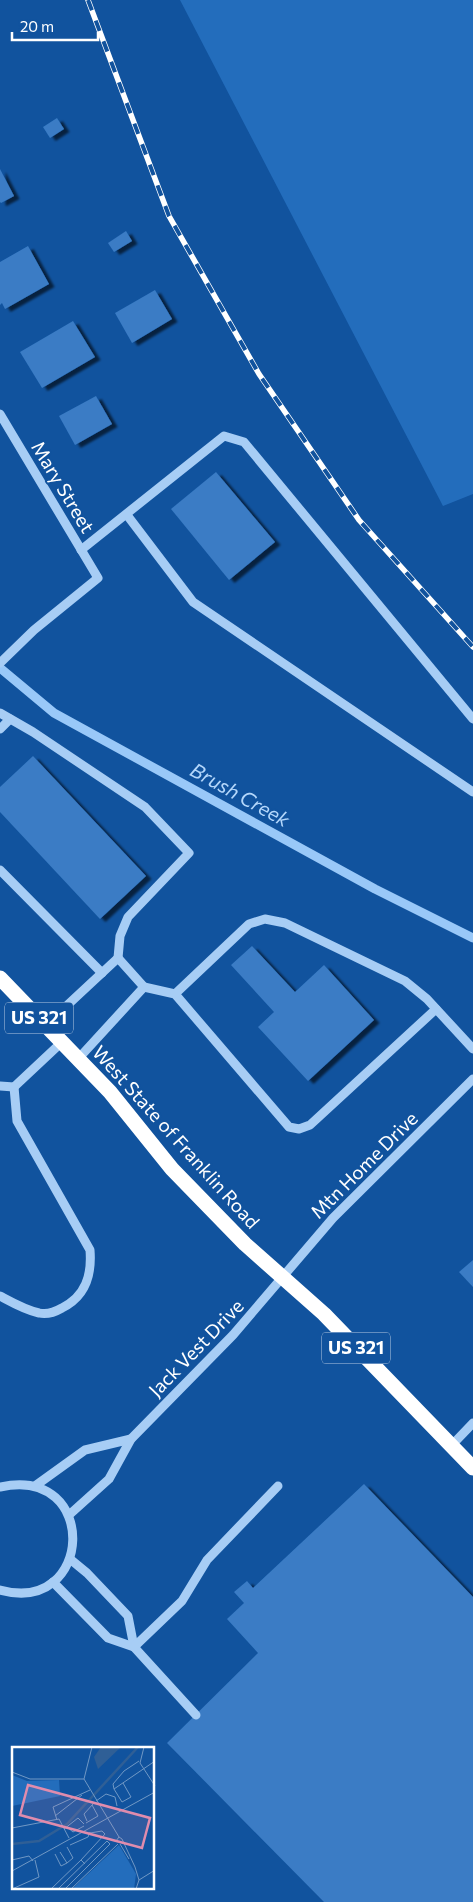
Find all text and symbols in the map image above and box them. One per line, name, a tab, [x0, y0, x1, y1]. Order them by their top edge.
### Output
scale bar	[12, 10, 99, 42]
text: 20 m	[20, 17, 54, 35]
street label: Mary Street	[27, 437, 100, 537]
water label: Brush Creek	[187, 757, 295, 832]
road number: US 321	[5, 1002, 73, 1034]
street label: West State of Franklin Road	[88, 1040, 265, 1233]
street label: Mtn Home Drive	[305, 1106, 422, 1223]
street label: Jack Vest Drive	[143, 1294, 248, 1401]
road number: US 321	[322, 1332, 390, 1364]
inset map	[12, 1747, 155, 1890]

